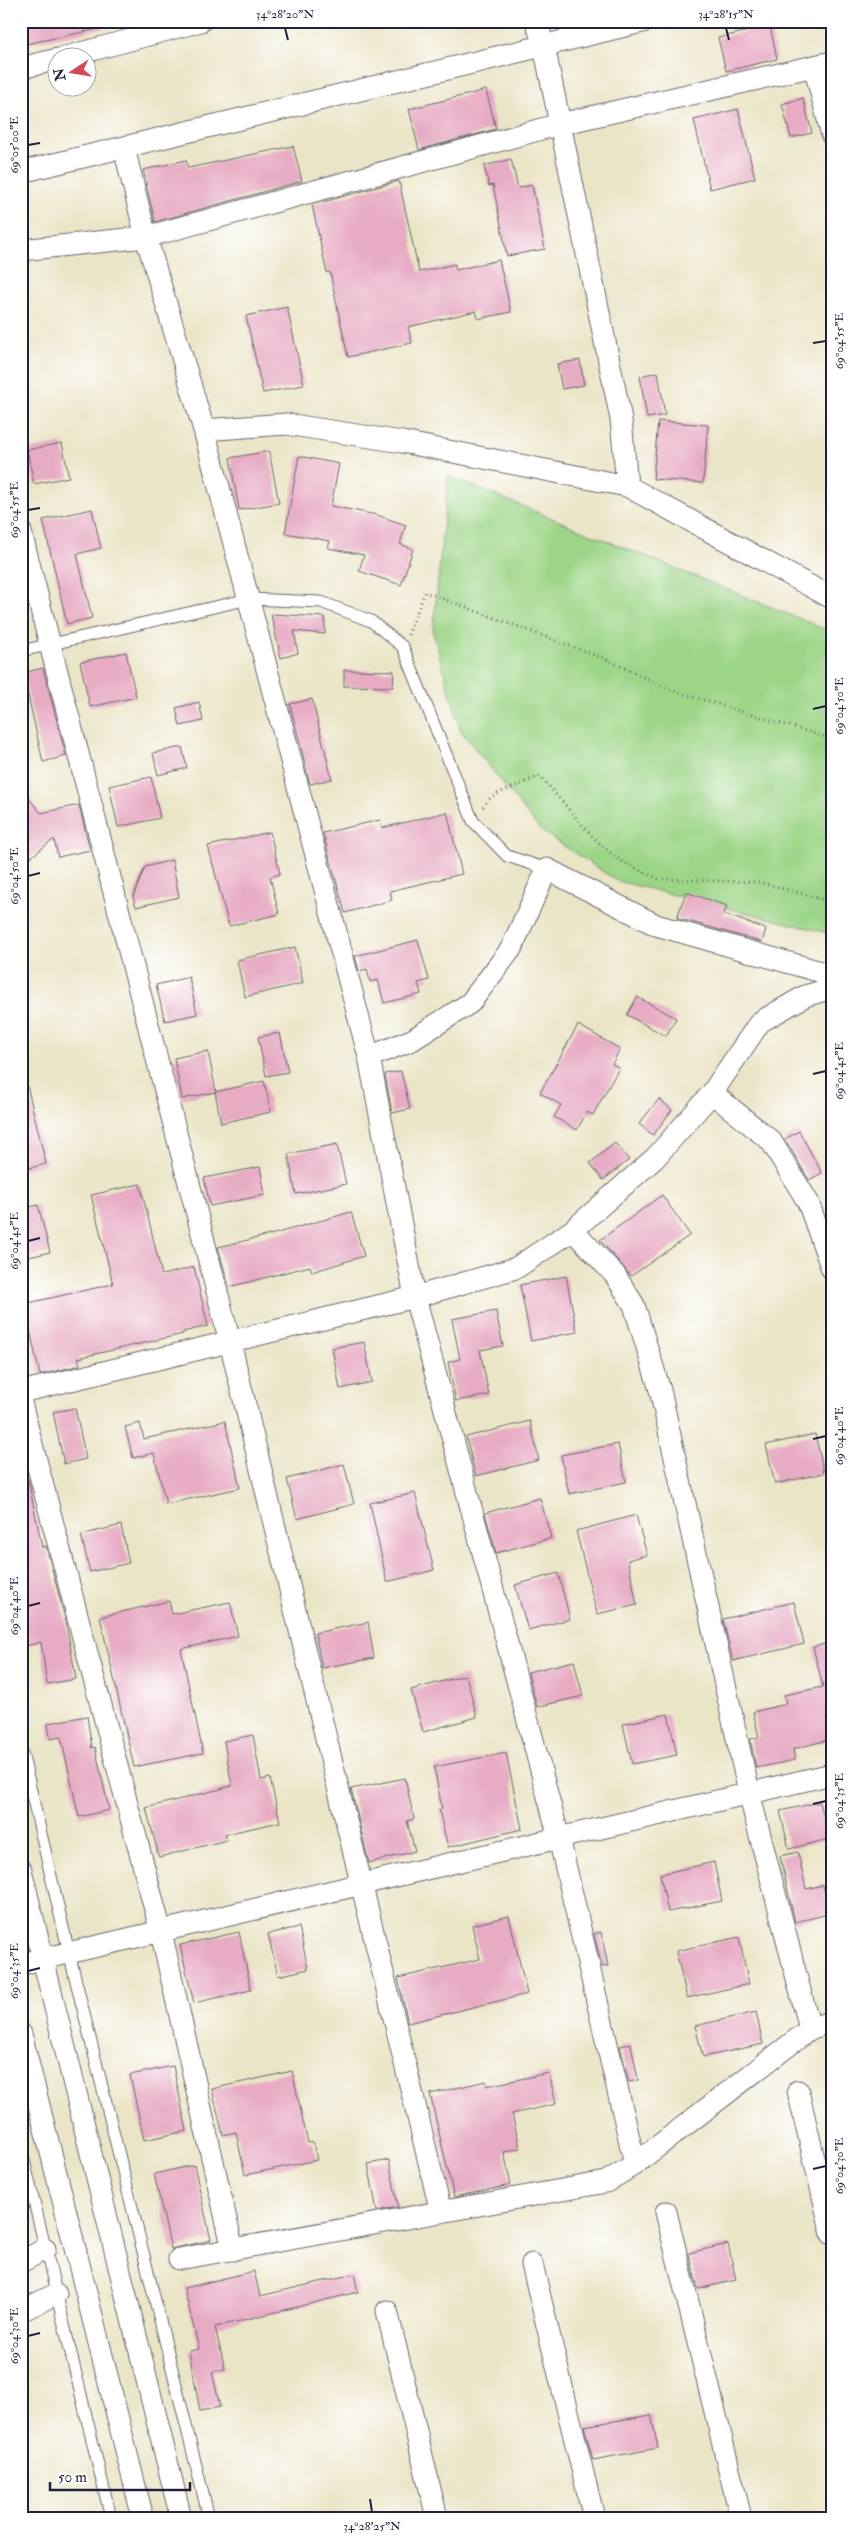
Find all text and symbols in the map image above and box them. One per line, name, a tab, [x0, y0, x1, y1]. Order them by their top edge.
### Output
text: 34°28'20"N	[256, 7, 314, 22]
text: 34°28'15"N	[698, 7, 754, 22]
north arrow	[48, 48, 98, 98]
text: N	[50, 66, 70, 83]
text: 69°05'00"E	[7, 116, 22, 174]
text: 69°04'55"E	[832, 312, 847, 369]
text: 69°04'55"E	[7, 481, 22, 538]
text: 69°04'50"E	[832, 677, 847, 735]
text: 69°04'50"E	[7, 847, 22, 905]
text: 69°04'45"E	[832, 1042, 847, 1100]
text: 69°04'45"E	[7, 1212, 22, 1270]
text: 69°04'40"E	[832, 1406, 847, 1465]
text: 69°04'40"E	[7, 1576, 22, 1635]
text: 69°04'35"E	[832, 1773, 847, 1829]
text: 69°04'35"E	[7, 1943, 22, 1999]
text: 69°04'30"E	[832, 2137, 847, 2194]
text: 69°04'30"E	[7, 2307, 22, 2364]
scale bar	[50, 2459, 190, 2491]
text: 50 m	[58, 2468, 87, 2487]
text: 34°28'25"N	[343, 2519, 401, 2534]

